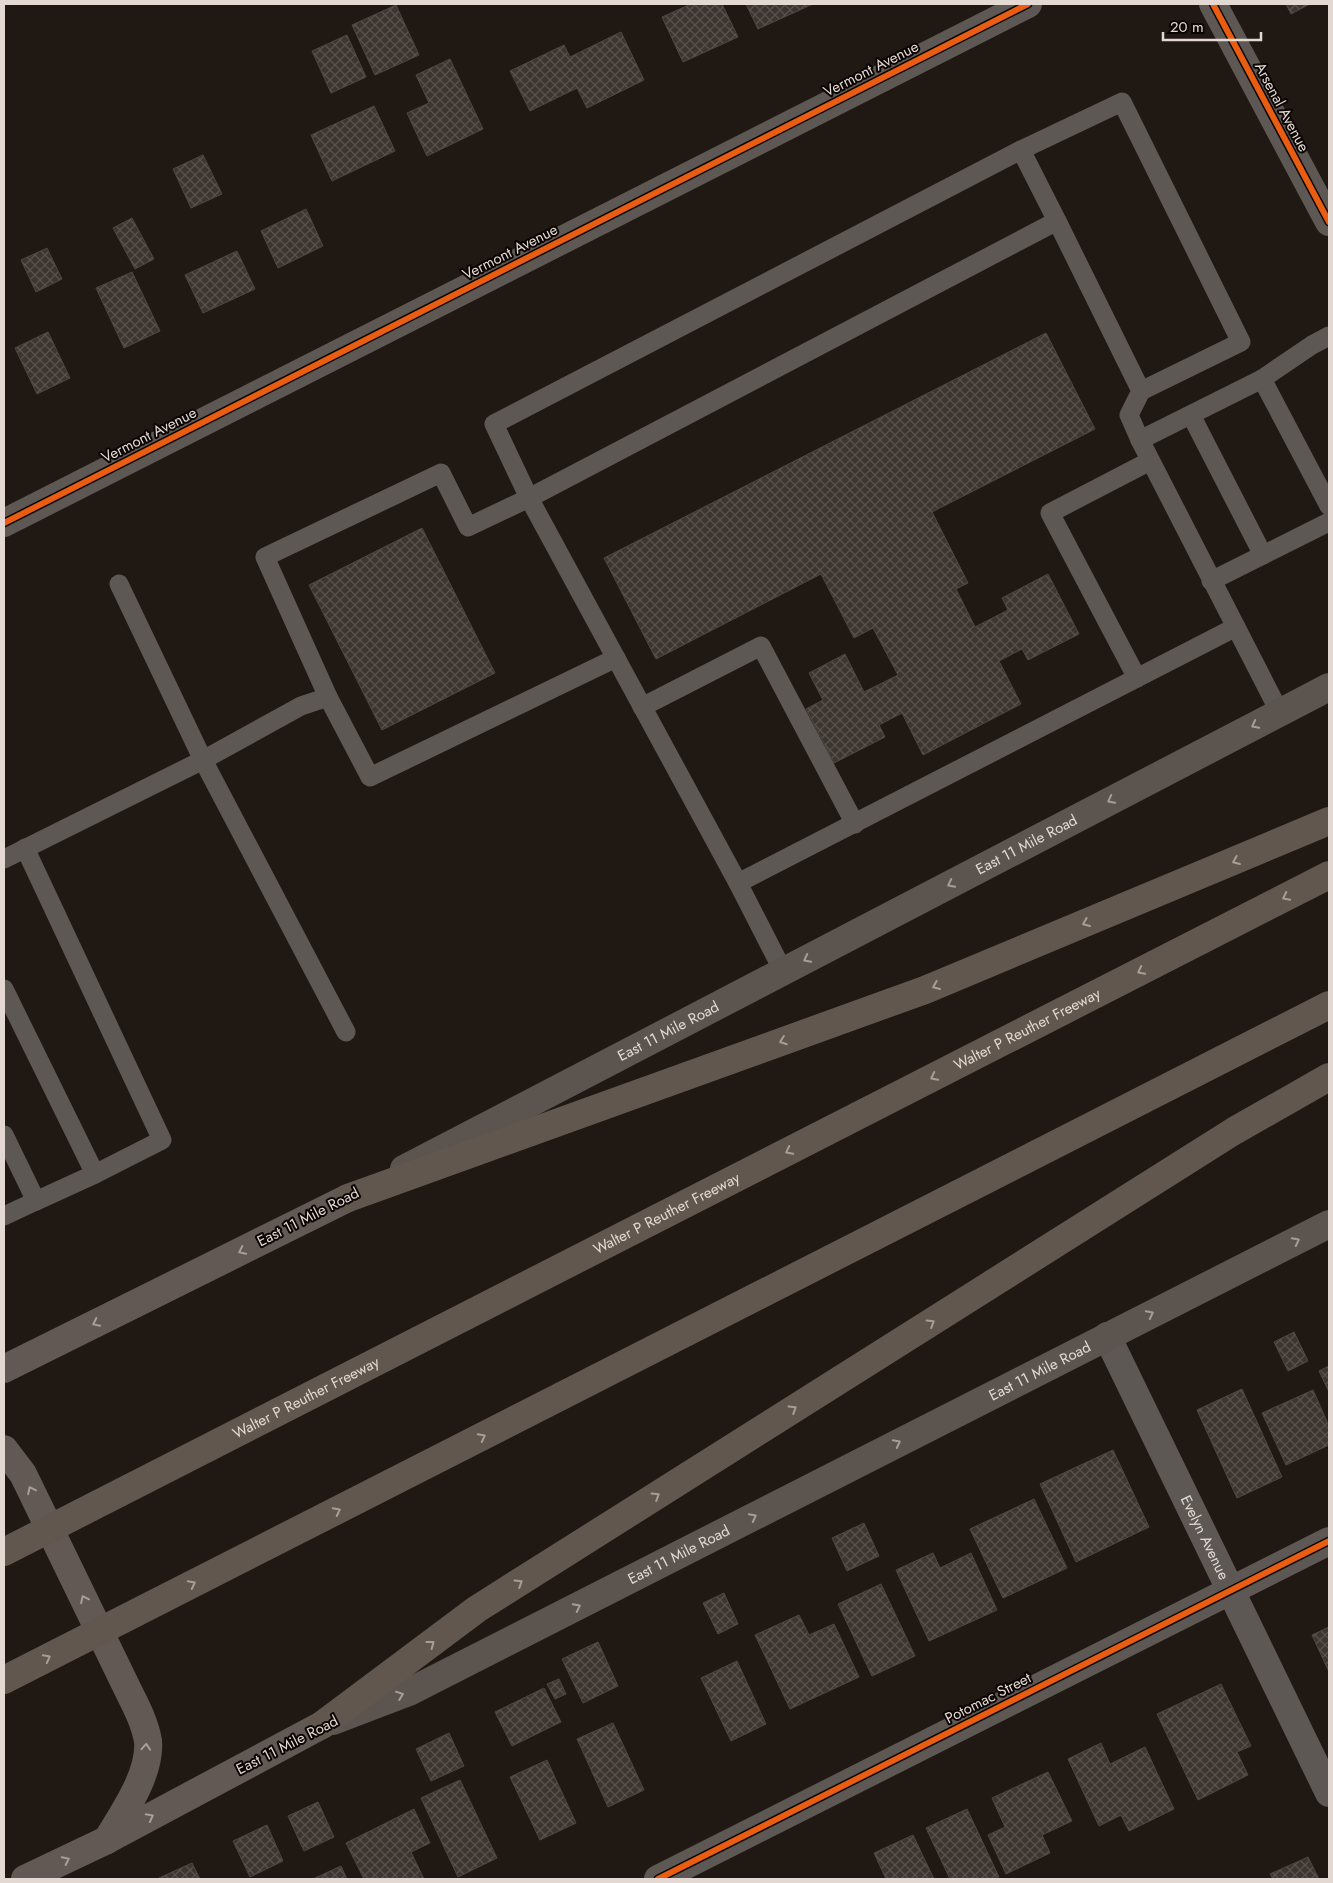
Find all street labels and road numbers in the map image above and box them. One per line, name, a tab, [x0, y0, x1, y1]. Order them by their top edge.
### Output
street label: Vermont Avenue	[820, 35, 923, 102]
street label: Arsenal Avenue	[1249, 58, 1315, 156]
street label: Vermont Avenue	[459, 218, 562, 285]
street label: Vermont Avenue	[98, 401, 201, 468]
street label: East 11 Mile Road	[972, 809, 1081, 880]
street label: Walter P Reuther Freeway	[950, 982, 1105, 1076]
street label: East 11 Mile Road	[614, 996, 723, 1067]
street label: Walter P Reuther Freeway	[589, 1167, 744, 1260]
street label: East 11 Mile Road	[253, 1182, 363, 1252]
street label: East 11 Mile Road	[985, 1336, 1095, 1406]
street label: Walter P Reuther Freeway	[229, 1351, 383, 1444]
street label: Evelyn Avenue	[1175, 1491, 1235, 1584]
street label: East 11 Mile Road	[624, 1520, 734, 1590]
street label: Potomac Street	[941, 1667, 1035, 1729]
street label: East 11 Mile Road	[232, 1710, 342, 1780]

